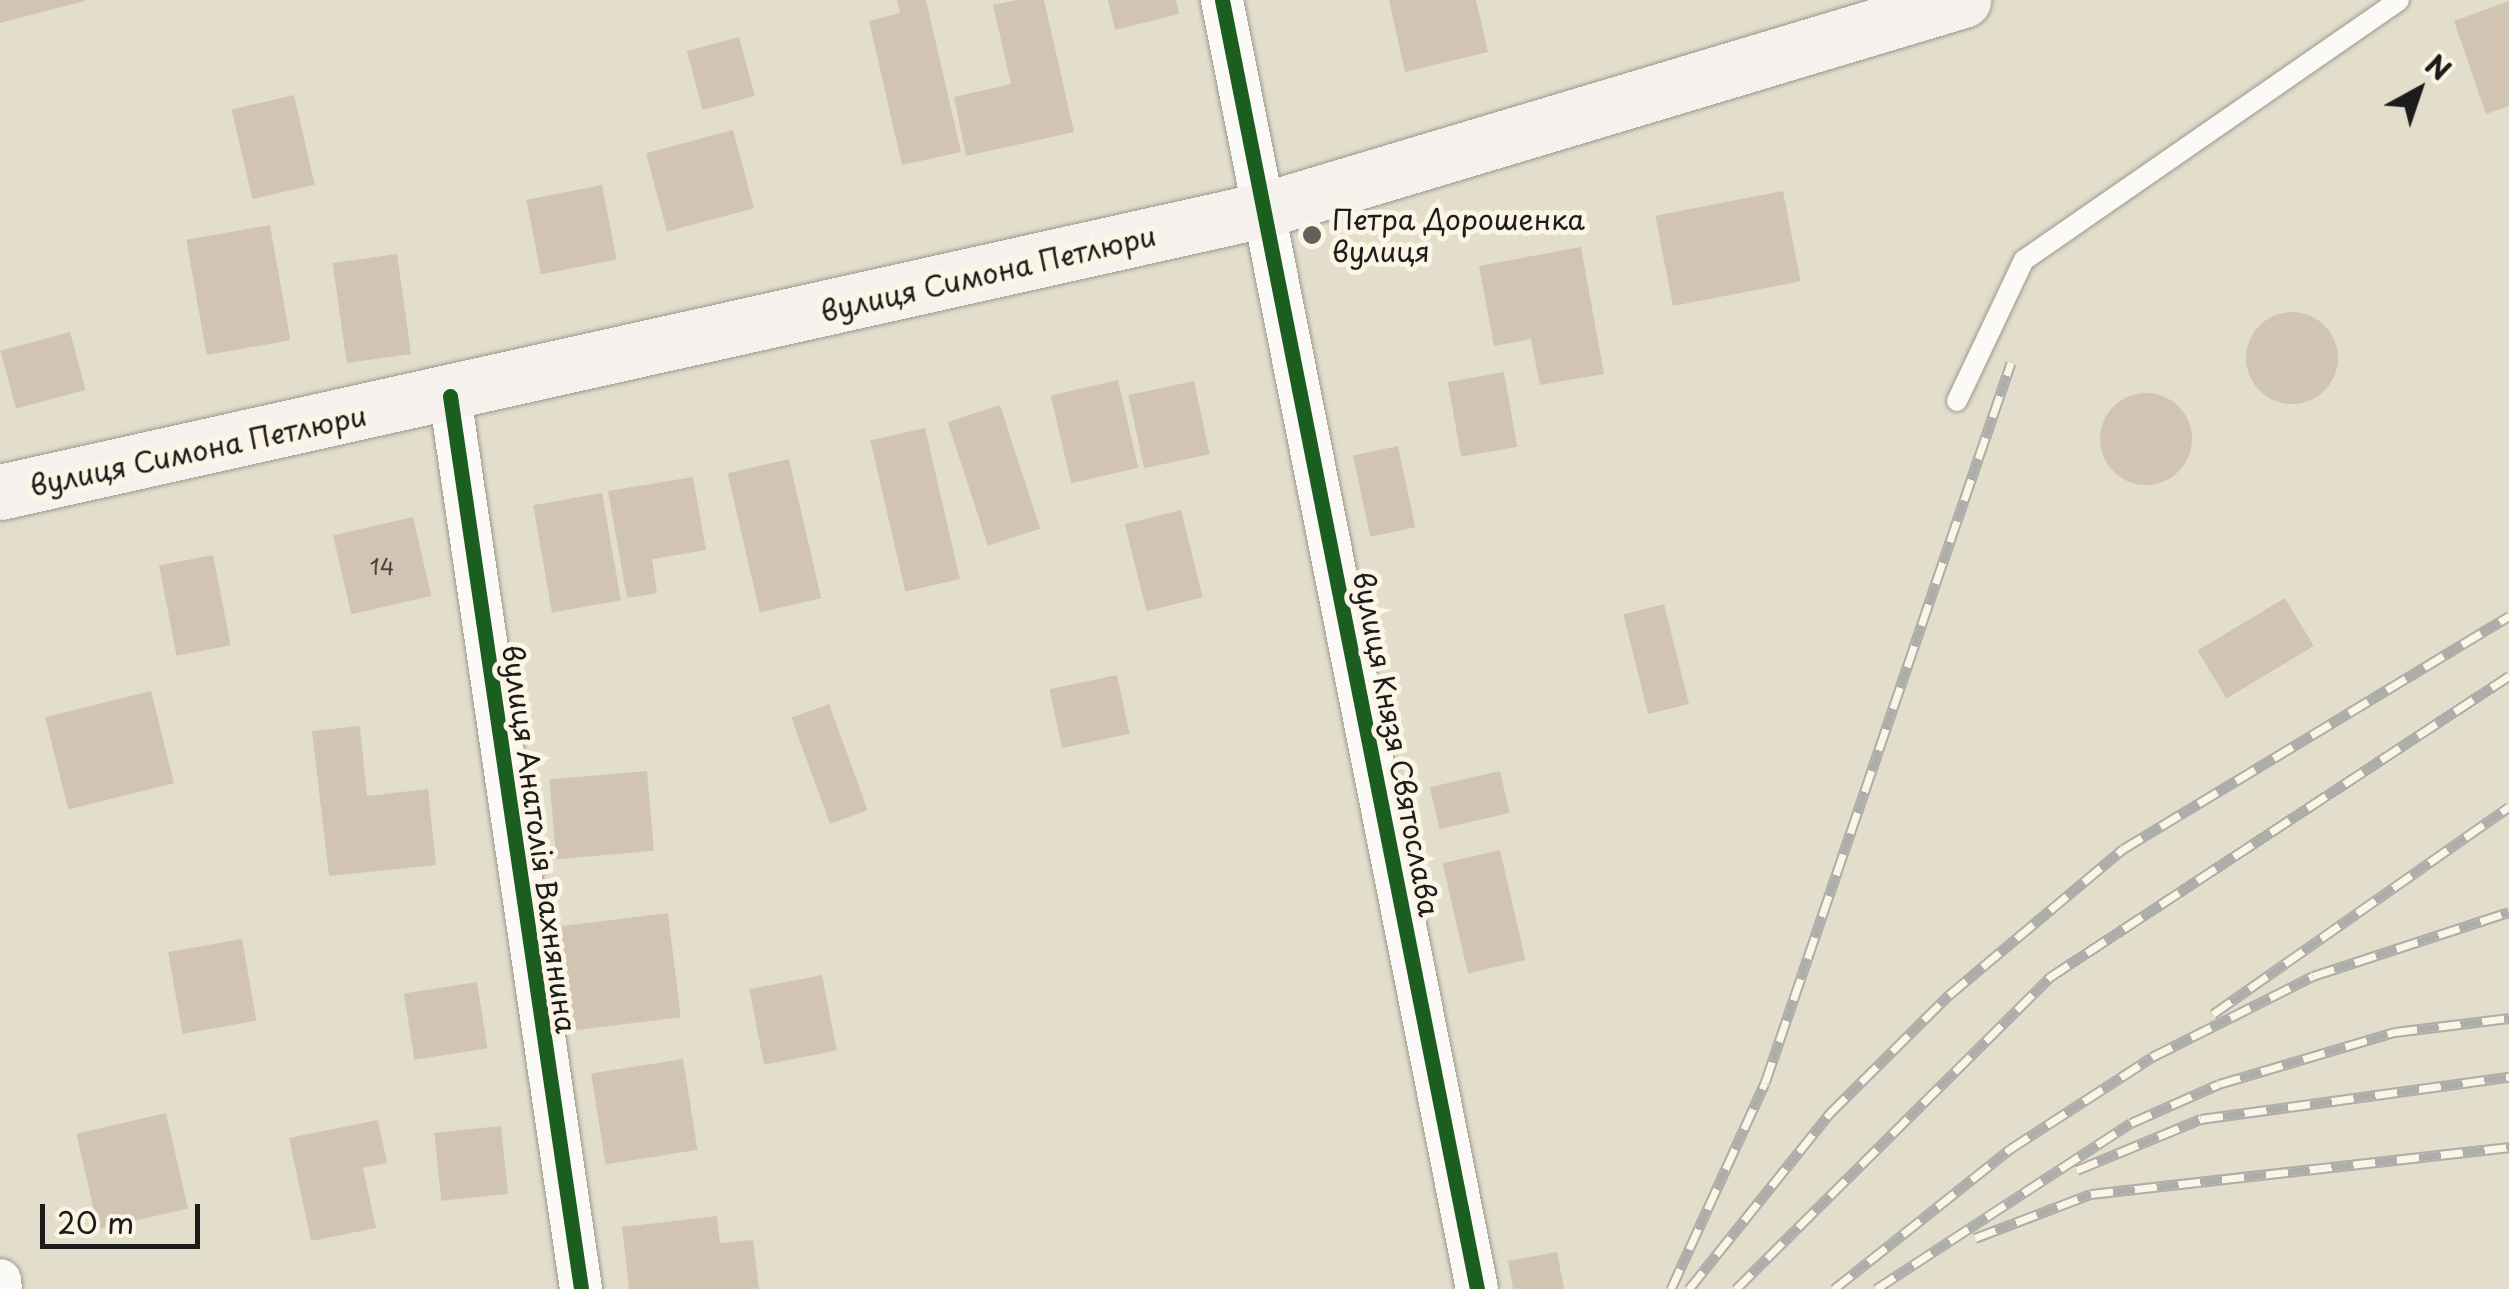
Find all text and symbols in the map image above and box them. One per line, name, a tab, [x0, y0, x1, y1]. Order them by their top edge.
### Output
north arrow	[2369, 40, 2469, 140]
text: N	[2416, 43, 2461, 90]
place label: Петра Дорошенка вулиця	[1332, 202, 1586, 268]
street label: вулиця Симона Петлюри	[816, 218, 1160, 328]
marker: Петра Дорошенка вулиця	[1301, 224, 1323, 246]
street label: вулиця Симона Петлюри	[25, 398, 371, 502]
house number: 14	[370, 553, 394, 579]
street label: вулиця Князя Святослава	[1347, 567, 1447, 921]
street label: вулиця Анатолія Вахнянина	[496, 642, 584, 1036]
scale bar	[45, 1184, 205, 1246]
text: 20 m	[57, 1199, 134, 1244]

